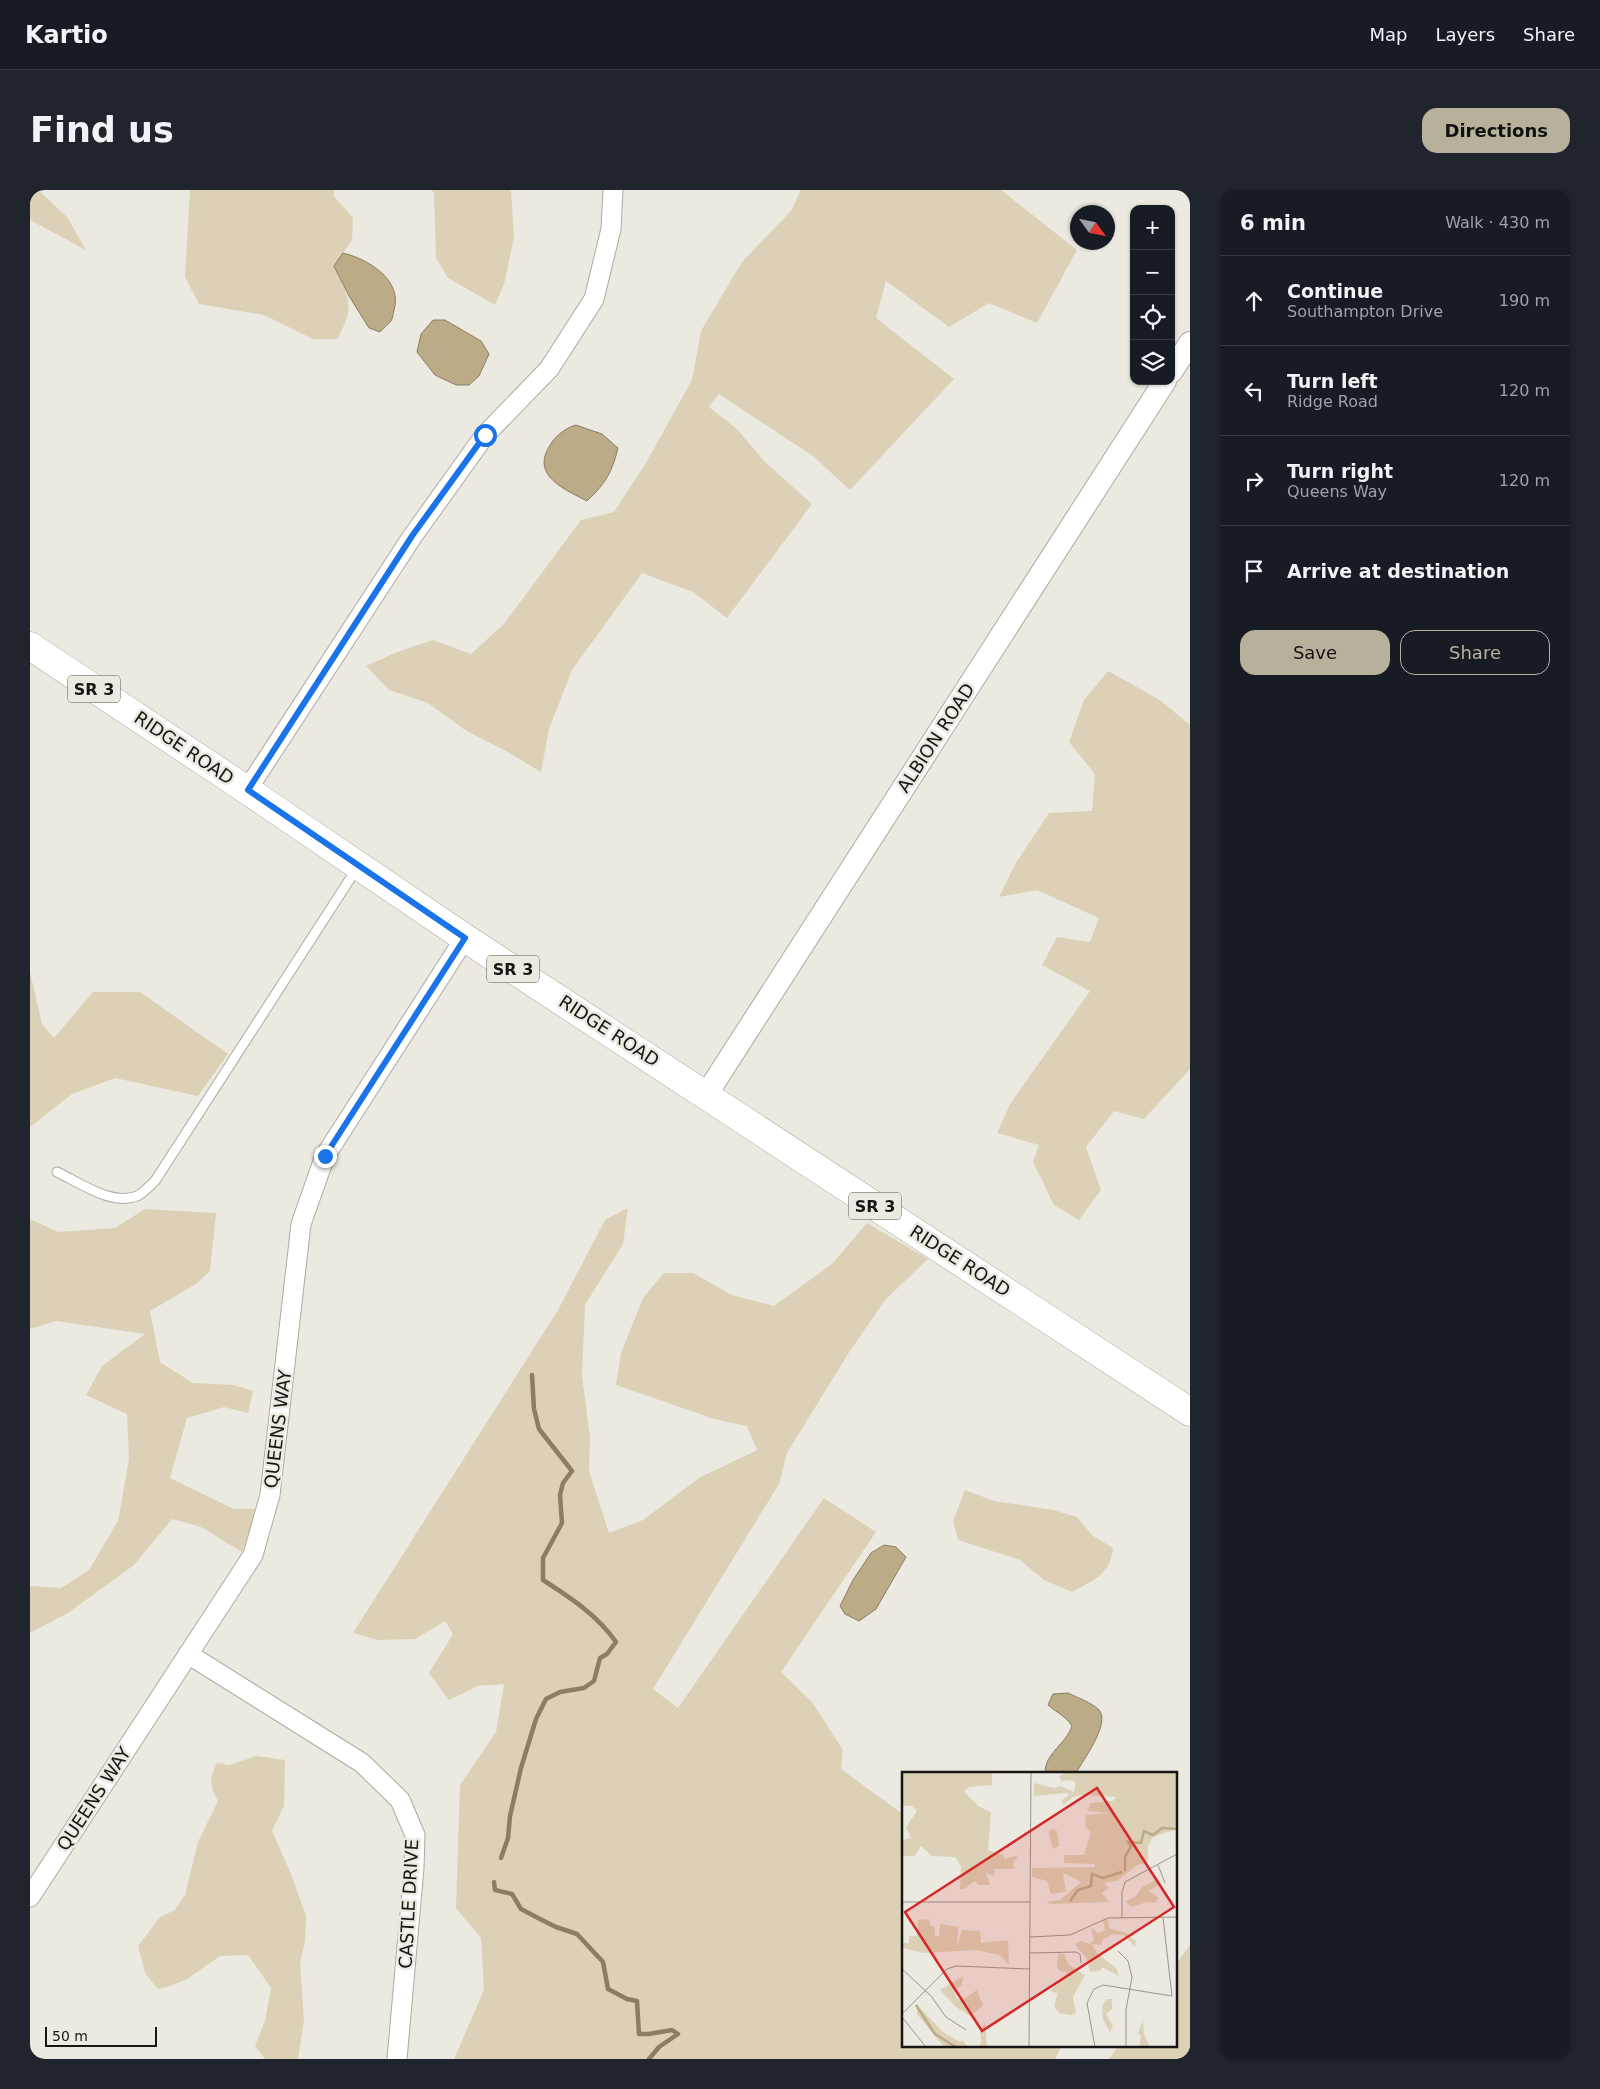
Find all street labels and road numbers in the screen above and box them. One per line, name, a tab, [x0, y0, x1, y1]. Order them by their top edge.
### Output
road number: SR 3	[68, 676, 120, 702]
street label: ALBION ROAD	[892, 679, 979, 796]
street label: RIDGE ROAD	[131, 707, 238, 789]
road number: SR 3	[487, 956, 539, 982]
street label: RIDGE ROAD	[555, 990, 663, 1071]
road number: SR 3	[849, 1192, 901, 1220]
street label: RIDGE ROAD	[906, 1220, 1014, 1301]
street label: QUEENS WAY	[260, 1367, 295, 1489]
street label: QUEENS WAY	[52, 1742, 135, 1855]
street label: CASTLE DRIVE	[395, 1839, 422, 1969]

